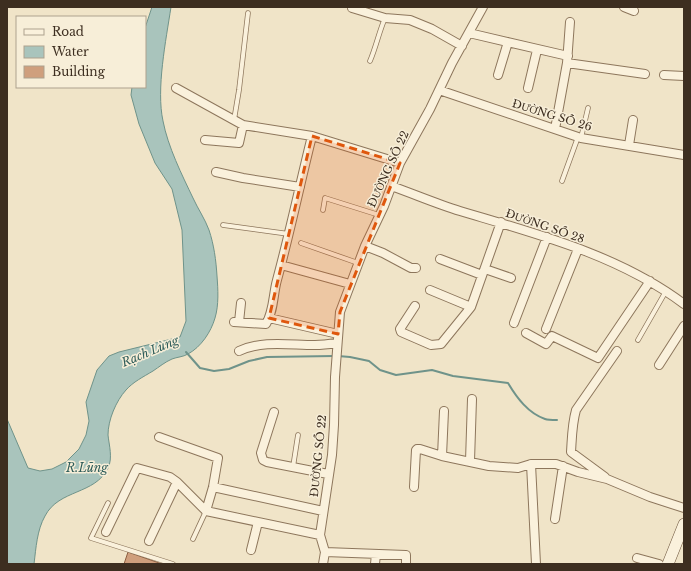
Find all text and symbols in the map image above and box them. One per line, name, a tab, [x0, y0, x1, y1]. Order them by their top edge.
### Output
legend	[16, 16, 146, 88]
text: Road	[52, 24, 84, 39]
text: Water	[51, 44, 89, 59]
text: Building	[52, 64, 106, 79]
street label: ĐƯỜNG SỐ 26	[510, 96, 594, 134]
street label: ĐƯỜNG SỐ 22	[364, 128, 412, 209]
street label: ĐƯỜNG SỐ 28	[504, 206, 586, 246]
water label: Rạch Lùng	[118, 332, 182, 370]
street label: ĐƯỜNG SỐ 22	[307, 414, 329, 498]
water label: R.Lũng	[65, 460, 109, 475]

